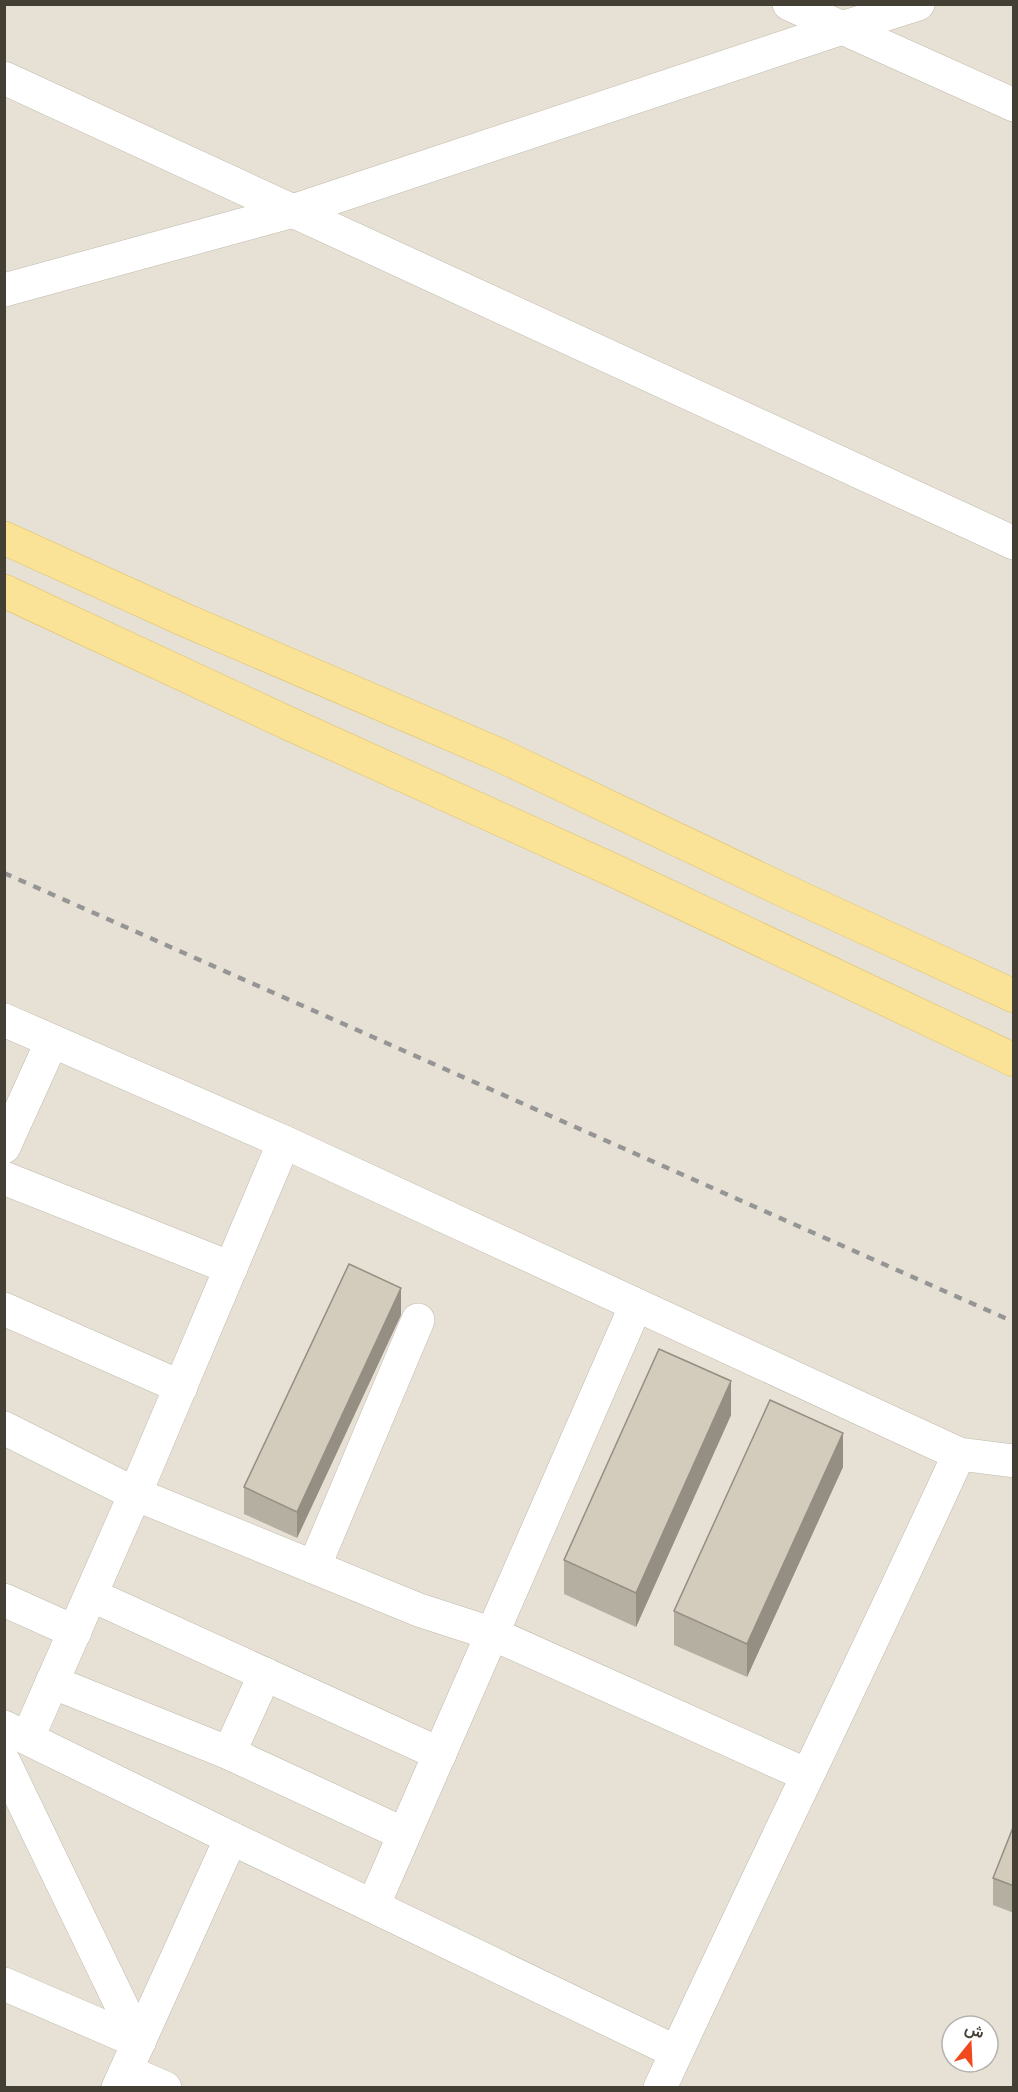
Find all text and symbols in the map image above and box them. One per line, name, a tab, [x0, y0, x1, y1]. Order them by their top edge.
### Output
north arrow	[940, 2014, 1000, 2074]
text: ش	[962, 2017, 987, 2042]

